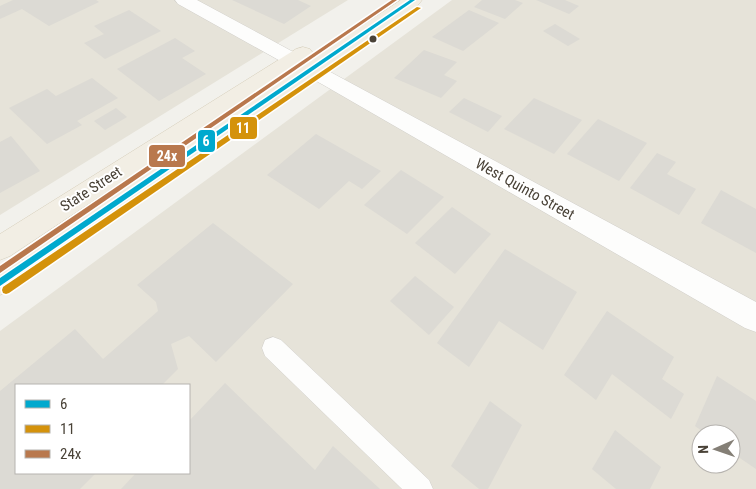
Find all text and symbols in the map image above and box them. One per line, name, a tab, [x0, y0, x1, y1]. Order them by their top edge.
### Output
unlabelled marker	[368, 34, 378, 44]
line badge: 11	[229, 116, 258, 140]
text: 11	[236, 120, 250, 136]
line badge: 6	[197, 129, 216, 153]
text: 6	[202, 133, 210, 149]
line badge: 24x	[148, 144, 186, 168]
text: 24x	[157, 148, 178, 164]
street label: West Quinto Street	[472, 154, 578, 224]
street label: State Street	[57, 163, 125, 215]
legend	[15, 384, 190, 474]
text: 6	[60, 395, 67, 413]
text: 11	[60, 420, 75, 438]
north arrow	[691, 424, 741, 474]
text: 24x	[60, 445, 82, 463]
text: N	[695, 445, 711, 454]

